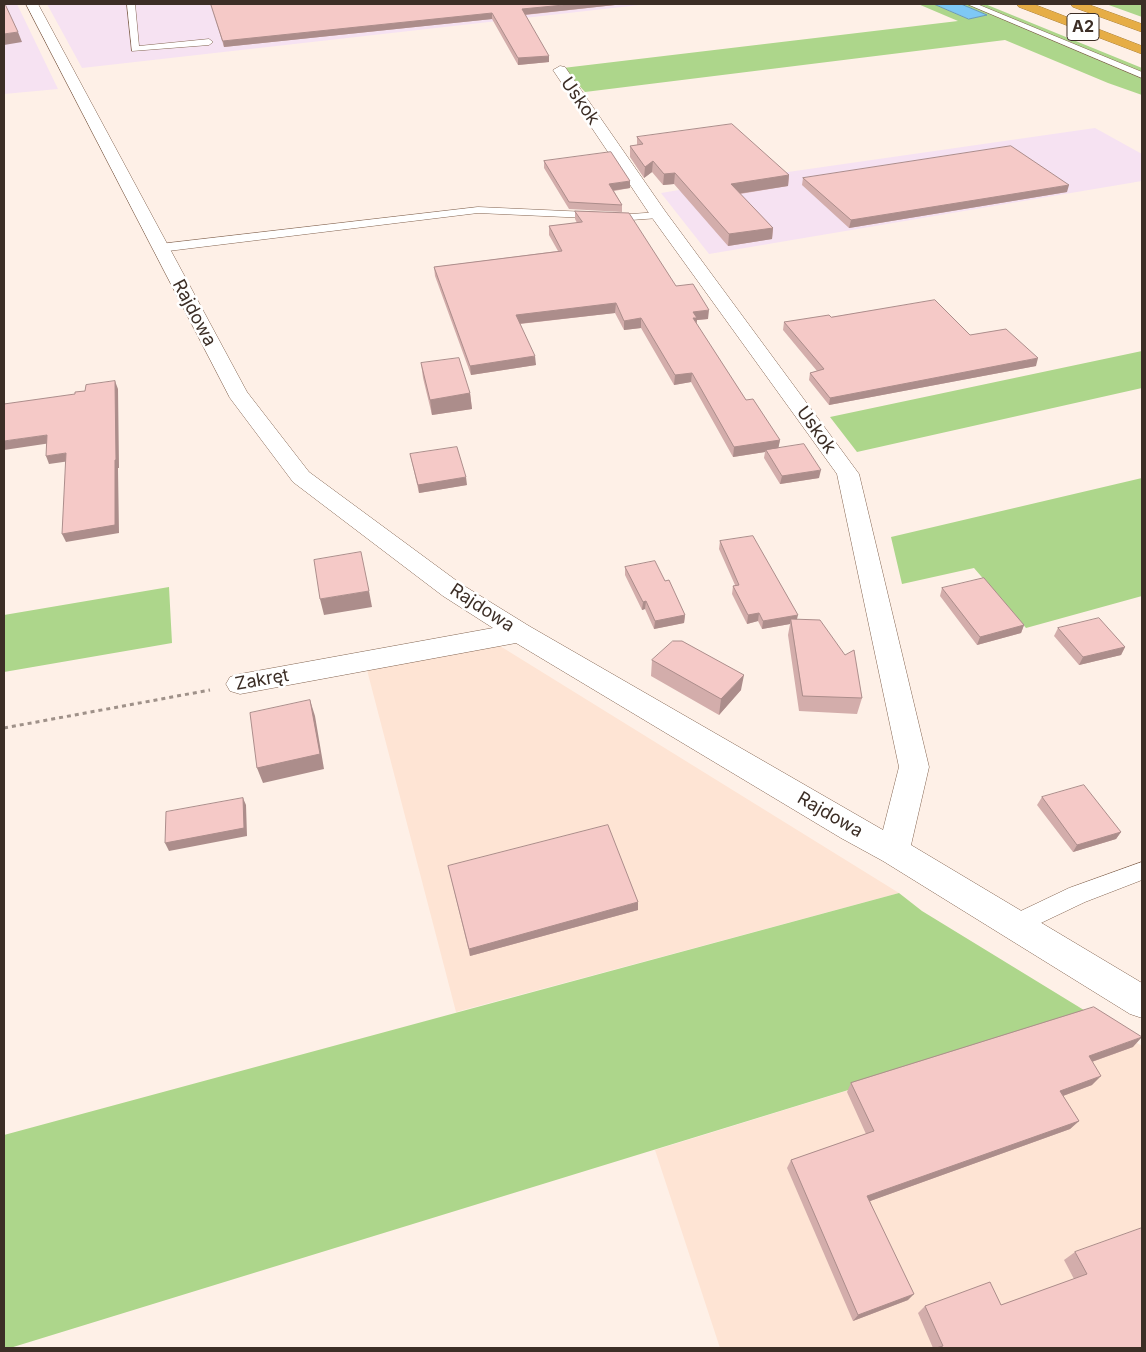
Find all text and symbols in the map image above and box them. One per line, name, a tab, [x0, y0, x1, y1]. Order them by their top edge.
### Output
road number: A2	[1067, 14, 1099, 41]
street label: Uskok	[556, 73, 604, 129]
street label: Rajdowa	[167, 276, 221, 350]
street label: Uskok	[792, 402, 840, 458]
street label: Rajdowa	[446, 579, 518, 637]
street label: Zakręt	[233, 665, 291, 695]
street label: Rajdowa	[793, 788, 867, 842]

